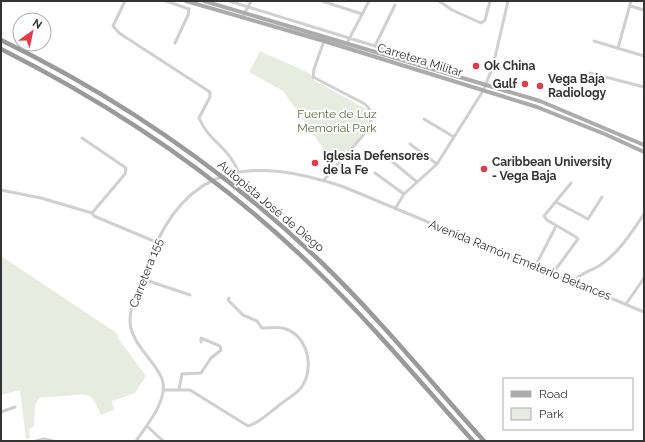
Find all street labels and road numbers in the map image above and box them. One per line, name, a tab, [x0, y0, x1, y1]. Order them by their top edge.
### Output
street label: Carretera Militar	[376, 40, 465, 80]
street label: Autopista José de Diego	[215, 157, 327, 255]
street label: Avenida Ramón Emeterio Betances	[427, 217, 613, 303]
street label: Carretera 155	[126, 236, 166, 310]

